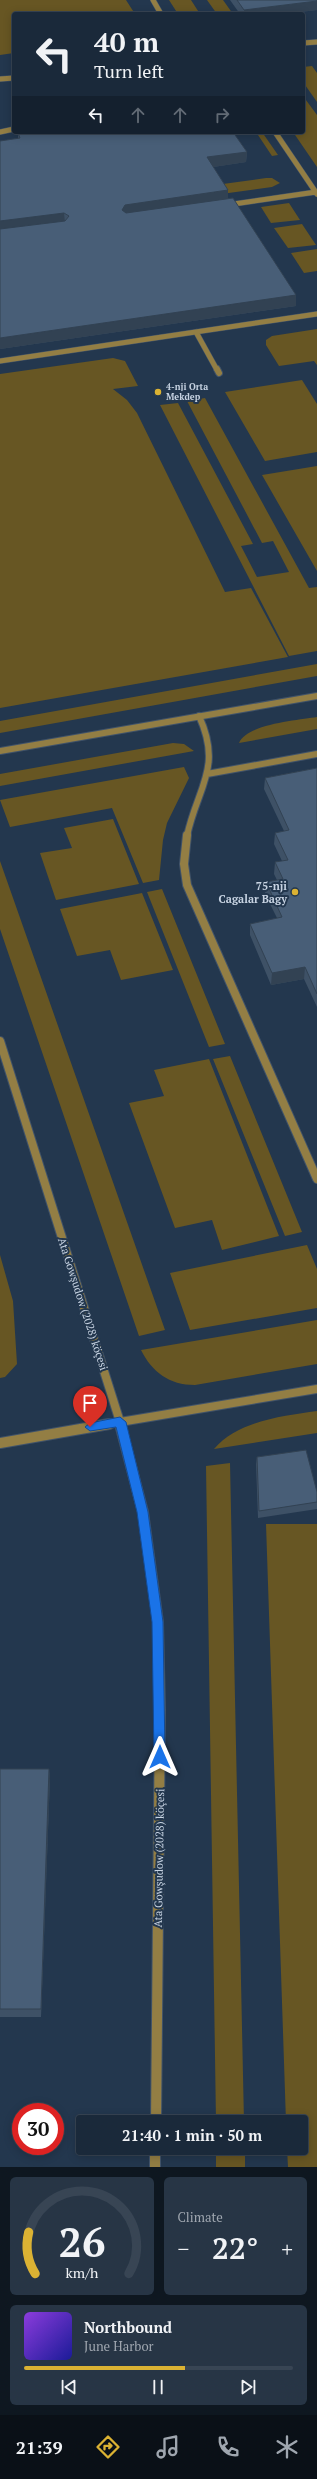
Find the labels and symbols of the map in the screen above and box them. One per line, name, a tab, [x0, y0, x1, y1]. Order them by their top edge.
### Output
place label: 4-nji Orta Mekdep	[166, 381, 208, 403]
marker: 4-nji Orta Mekdep	[153, 387, 163, 397]
place label: 75-nji Cagalar Bagy	[219, 879, 287, 906]
marker: 75-nji Cagalar Bagy	[290, 887, 300, 897]
street label: Ata Gowşudow (2028) köçesi	[55, 1236, 111, 1372]
pin	[73, 1386, 107, 1427]
position arrow	[139, 1736, 181, 1778]
street label: Ata Gowşudow (2028) köçesi	[151, 1789, 167, 1927]
speed limit sign: 30	[12, 2103, 64, 2155]

